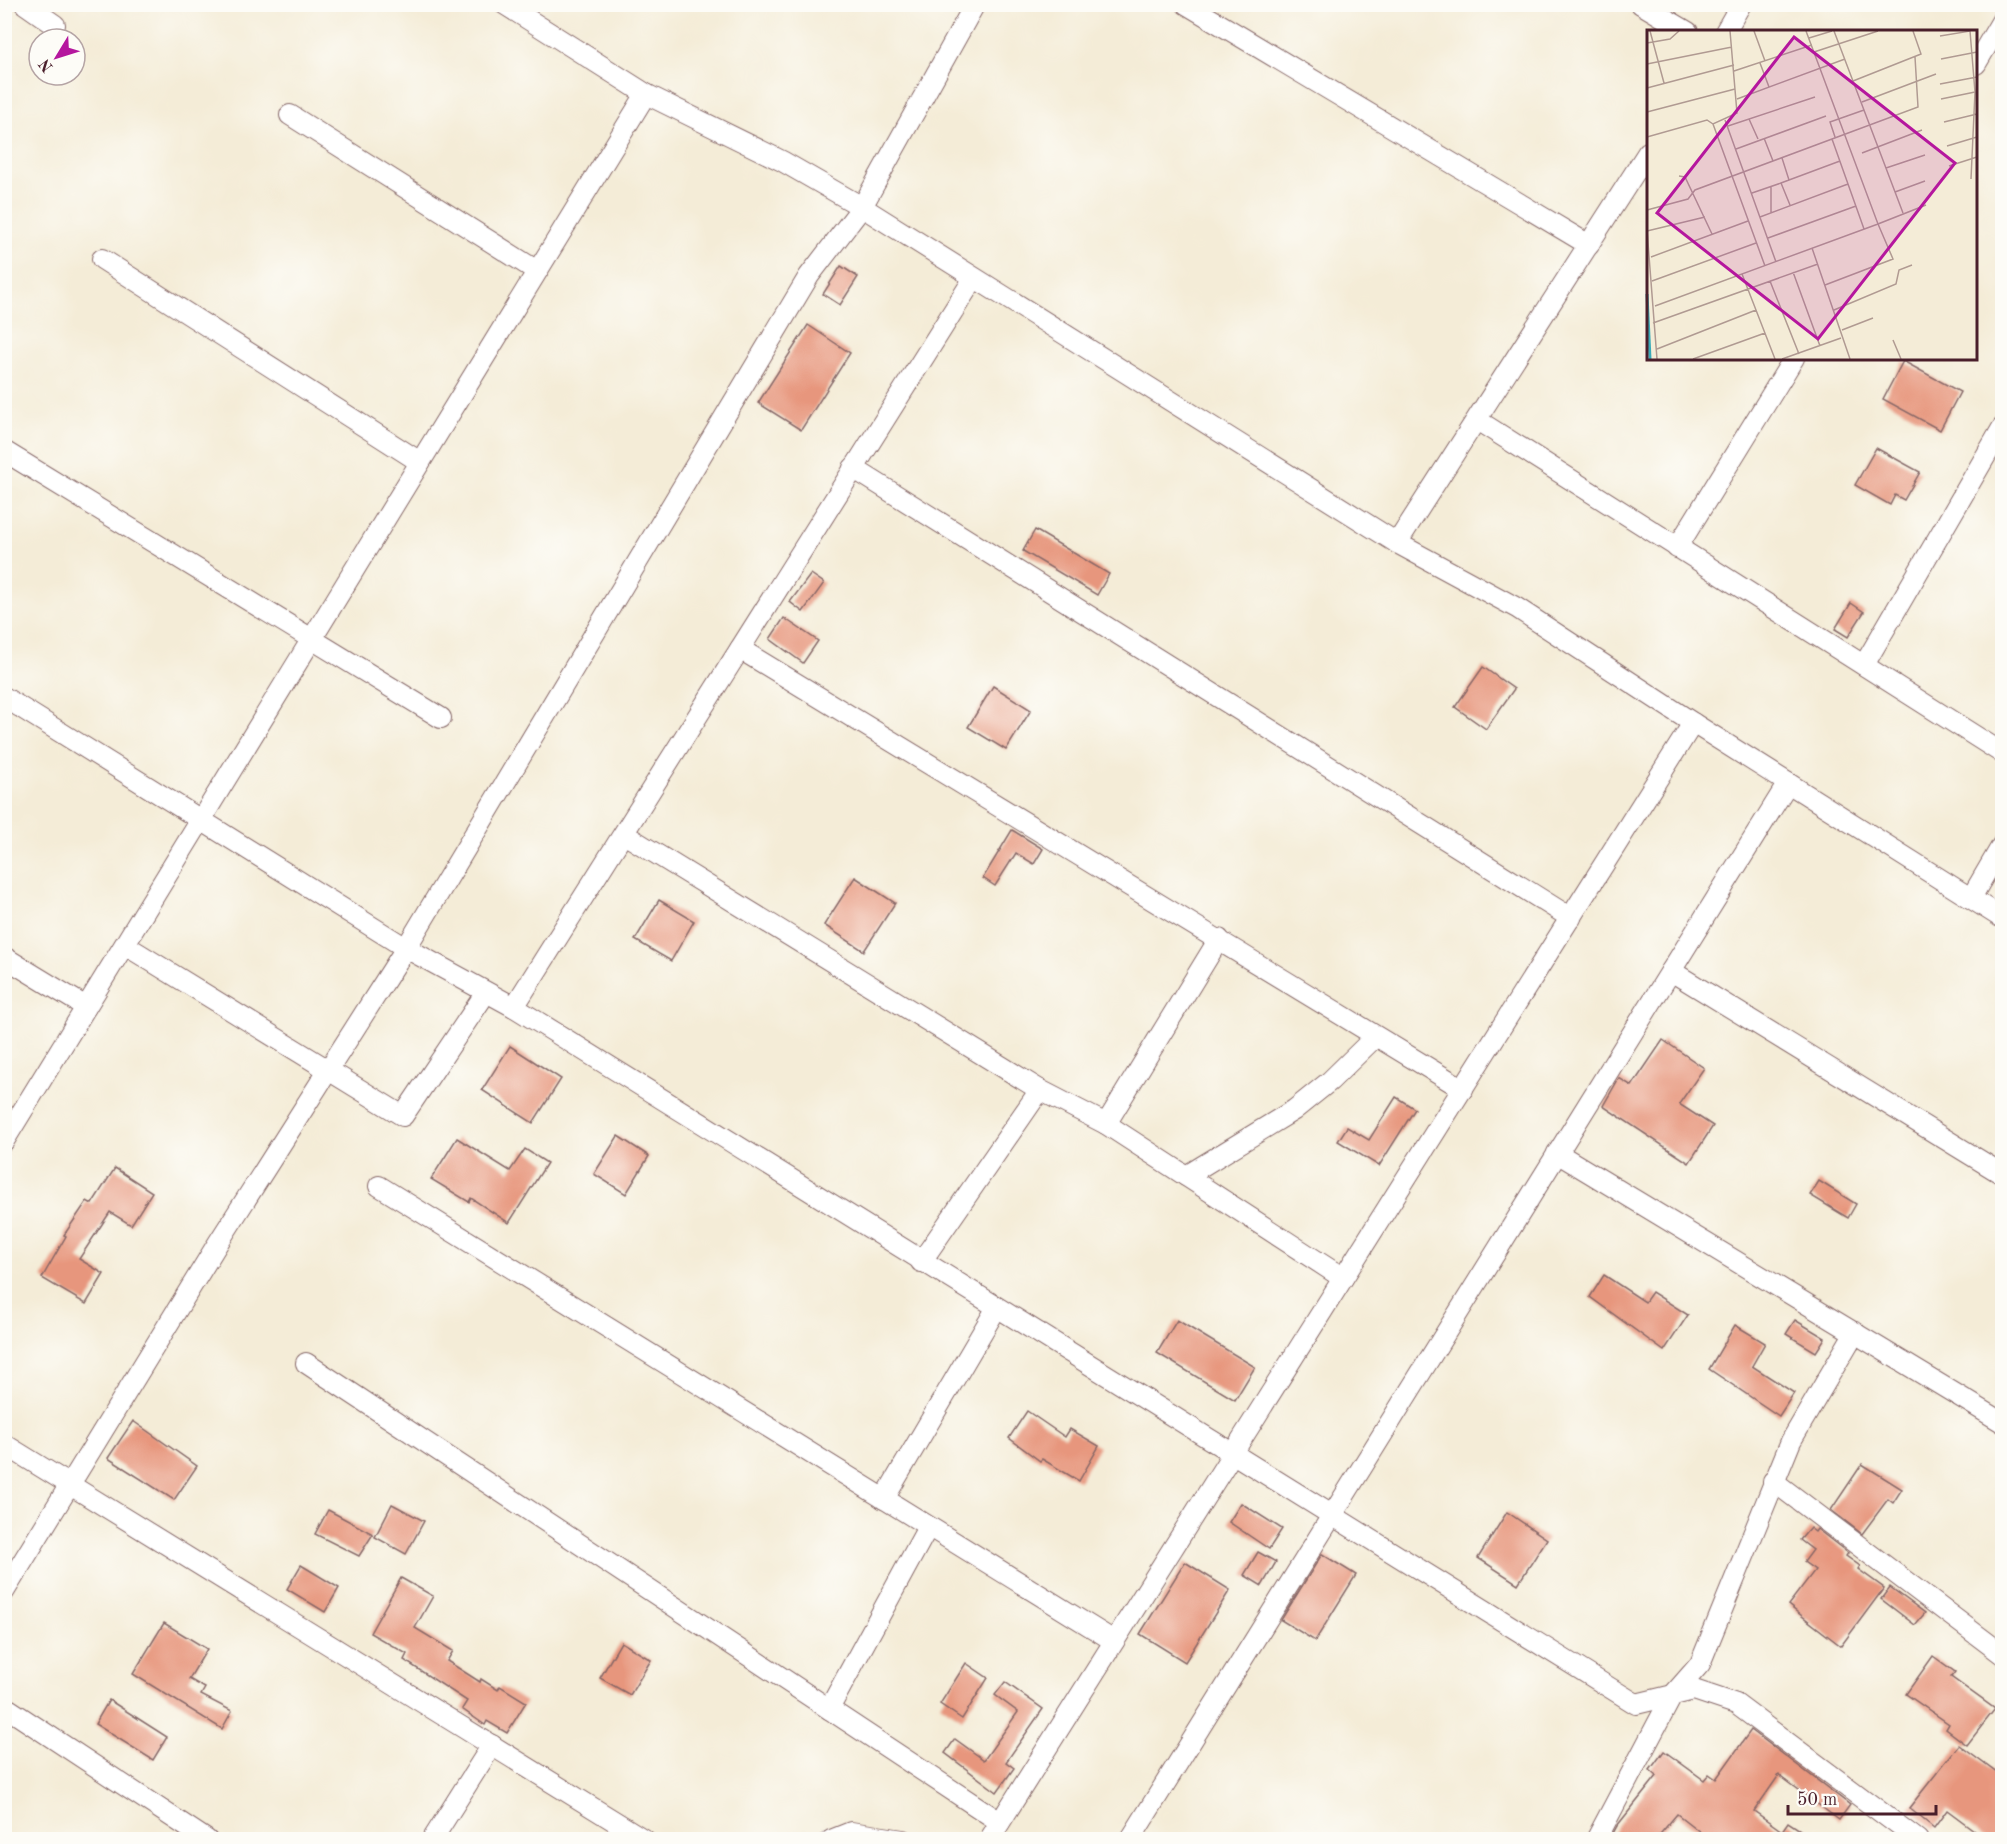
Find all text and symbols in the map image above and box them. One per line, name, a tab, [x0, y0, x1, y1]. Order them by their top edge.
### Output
north arrow	[27, 27, 87, 87]
inset map	[1647, 30, 1977, 360]
text: N	[36, 55, 57, 75]
scale bar	[1788, 1778, 1936, 1816]
text: 50 m	[1797, 1791, 1837, 1809]

